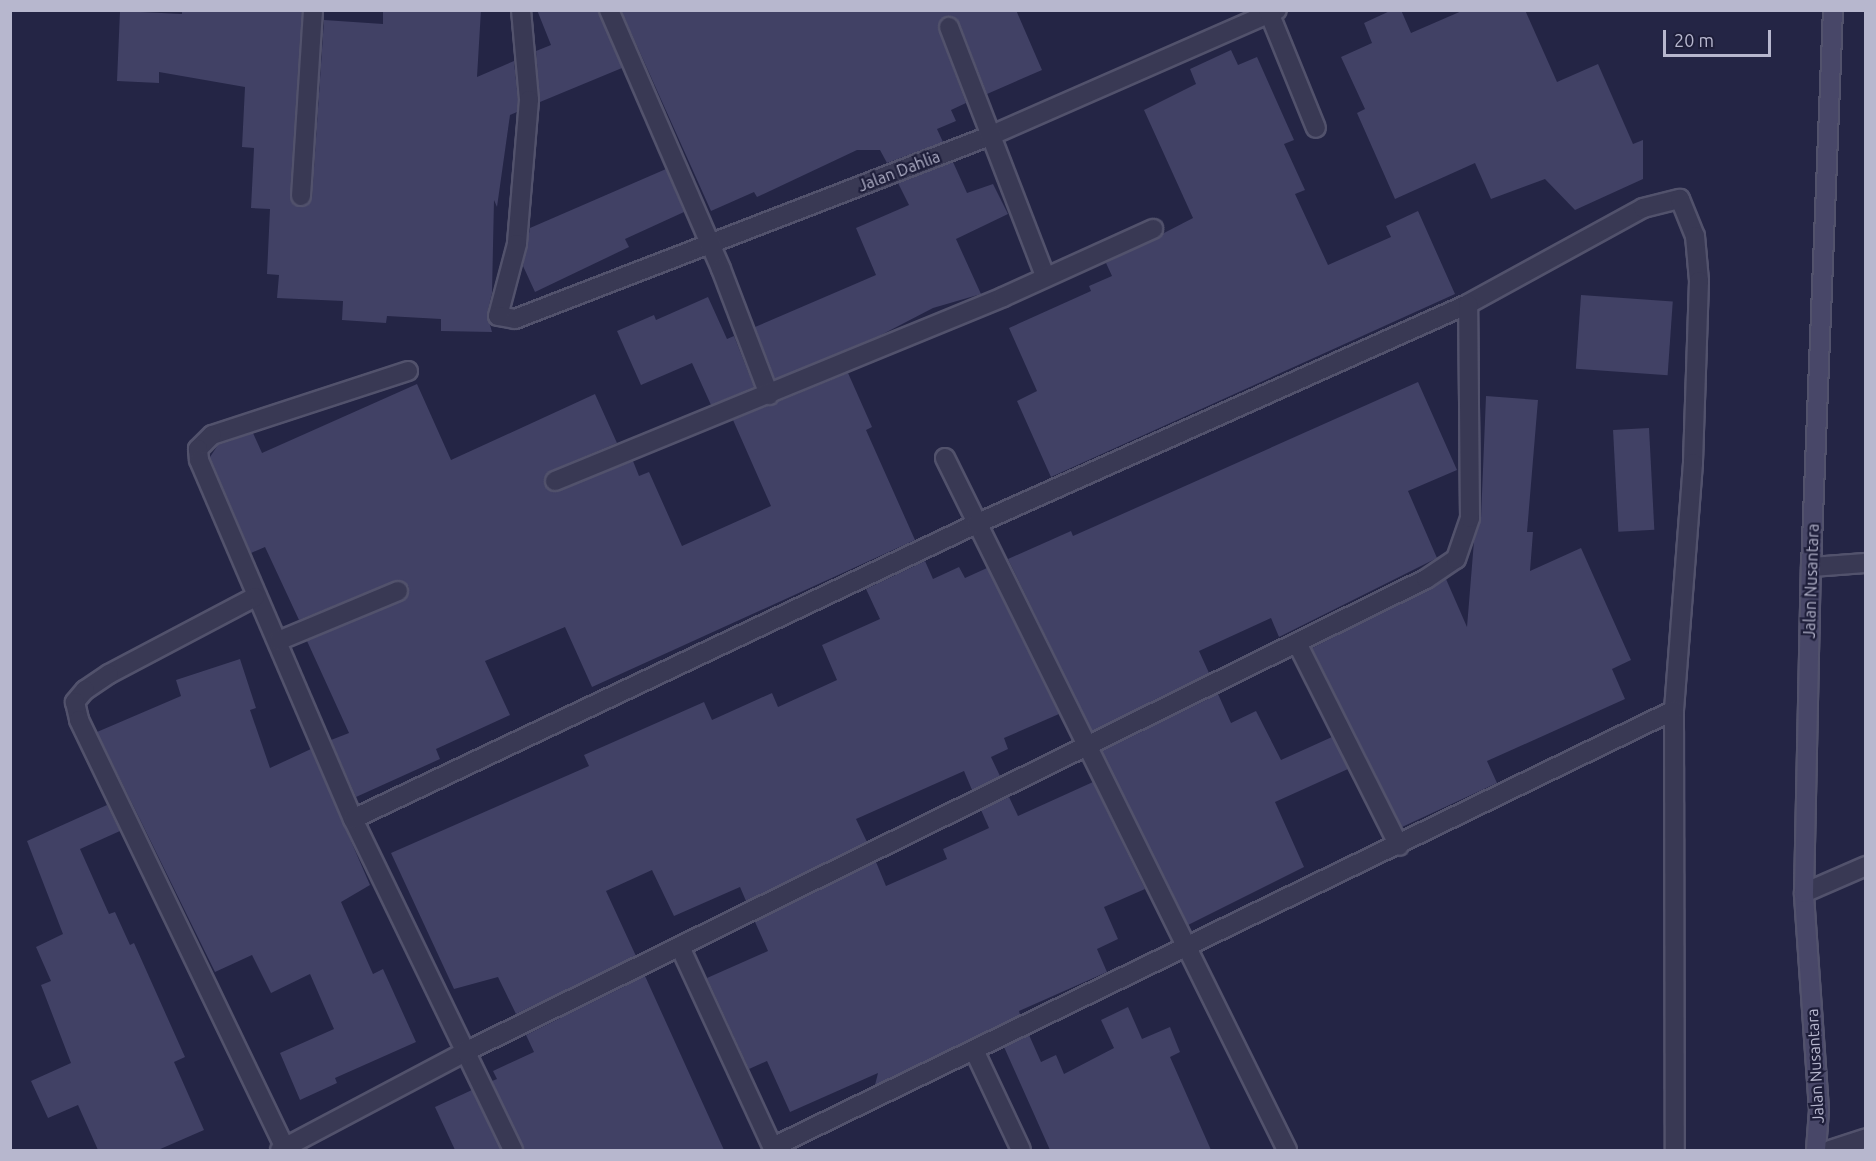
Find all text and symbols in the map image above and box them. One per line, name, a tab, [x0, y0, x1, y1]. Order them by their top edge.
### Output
scale bar	[1666, 18, 1774, 56]
text: 20 m	[1674, 30, 1714, 50]
street label: Jalan Dahlia	[855, 147, 943, 195]
street label: Jalan Nusantara	[1799, 523, 1823, 639]
street label: Jalan Nusantara	[1802, 1008, 1828, 1124]

